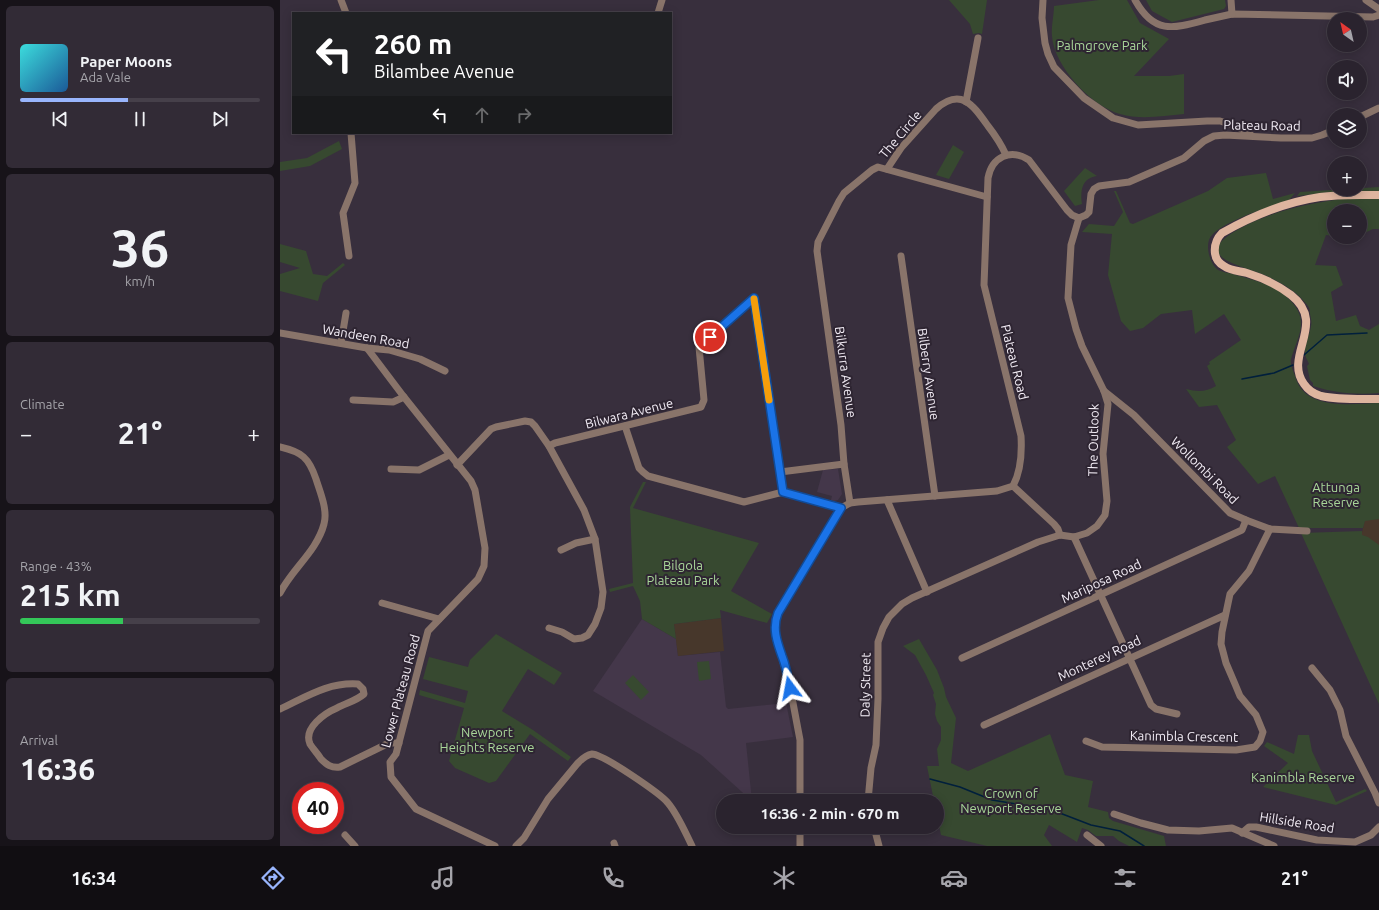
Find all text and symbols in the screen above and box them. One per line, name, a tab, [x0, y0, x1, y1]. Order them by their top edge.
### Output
north arrow	[1327, 12, 1367, 52]
map controls	[1327, 12, 1367, 244]
icon: left	[308, 28, 360, 80]
text: 260 m	[374, 28, 452, 59]
park label: Palmgrove Park	[1056, 38, 1148, 52]
text: Paper Moons	[80, 53, 172, 70]
button: sound	[1327, 60, 1367, 100]
text: Bilambee Avenue	[374, 61, 515, 81]
text: Ada Vale	[80, 70, 131, 84]
icon: left	[429, 104, 451, 126]
icon: ahead	[471, 104, 493, 126]
icon: right	[513, 104, 535, 126]
street label: The Circle	[876, 107, 924, 161]
icon: previous	[49, 108, 71, 130]
icon: pause	[129, 108, 151, 130]
icon: next	[209, 108, 231, 130]
button: layers	[1327, 108, 1367, 148]
street label: Plateau Road	[1223, 117, 1301, 133]
button: +	[1327, 156, 1367, 196]
button: −	[1327, 204, 1367, 244]
text: 36	[111, 219, 169, 277]
text: km/h	[125, 274, 155, 288]
pin	[693, 320, 727, 354]
street label: Wandeen Road	[321, 321, 411, 351]
street label: Plateau Road	[999, 323, 1031, 401]
street label: Bilkurra Avenue	[833, 325, 859, 419]
icon: arrive	[699, 326, 721, 348]
street label: Bilberry Avenue	[916, 327, 942, 421]
street label: Bilwara Avenue	[584, 395, 674, 431]
text: Climate	[20, 397, 65, 411]
street label: The Outlook	[1085, 403, 1101, 476]
text: 21°	[118, 416, 162, 450]
text: −	[20, 421, 32, 446]
text: +	[248, 421, 260, 446]
street label: Wollombi Road	[1169, 434, 1241, 506]
park label: Attunga Reserve	[1312, 480, 1360, 509]
street label: Mariposa Road	[1059, 556, 1143, 606]
park label: Bilgola Plateau Park	[646, 558, 720, 587]
text: Range · 43%	[20, 559, 92, 573]
text: 215 km	[20, 578, 121, 612]
street label: Lower Plateau Road	[378, 633, 422, 749]
street label: Monterey Road	[1055, 633, 1143, 683]
street label: Daly Street	[857, 652, 873, 718]
position arrow	[769, 667, 811, 709]
park label: Newport Heights Reserve	[440, 725, 534, 754]
street label: Kanimbla Crescent	[1130, 728, 1238, 744]
text: Arrival	[20, 733, 58, 747]
text: 16:36	[20, 752, 95, 786]
park label: Kanimbla Reserve	[1251, 770, 1355, 784]
speed limit sign: 40	[292, 782, 344, 834]
park label: Crown of Newport Reserve	[960, 786, 1062, 815]
text: 16:36 · 2 min · 670 m	[761, 805, 899, 822]
street label: Hillside Road	[1259, 809, 1335, 835]
icon: directions	[259, 864, 287, 892]
icon: music	[429, 864, 457, 892]
icon: phone	[599, 864, 627, 892]
icon: climate	[770, 864, 798, 892]
icon: car	[940, 864, 968, 892]
icon: filters	[1111, 864, 1139, 892]
text: 16:34	[71, 868, 116, 888]
text: 21°	[1281, 868, 1308, 888]

